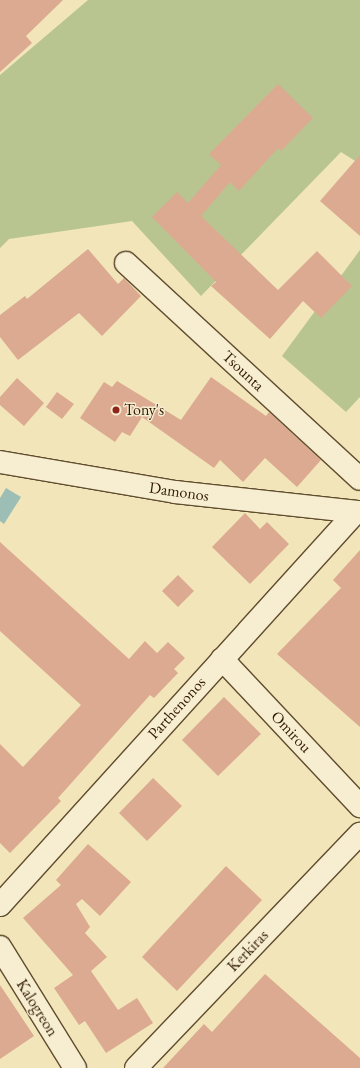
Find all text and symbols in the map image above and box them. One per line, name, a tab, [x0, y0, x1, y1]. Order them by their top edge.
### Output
street label: Tsounta	[218, 347, 268, 395]
place label: Tony's	[124, 400, 164, 420]
marker: Tony's	[111, 405, 121, 415]
street label: Damonos	[148, 478, 210, 506]
street label: Parthenonos	[144, 673, 210, 743]
street label: Omirou	[267, 707, 315, 757]
street label: Kerkiras	[223, 926, 273, 976]
street label: Kalogreon	[12, 976, 62, 1040]

